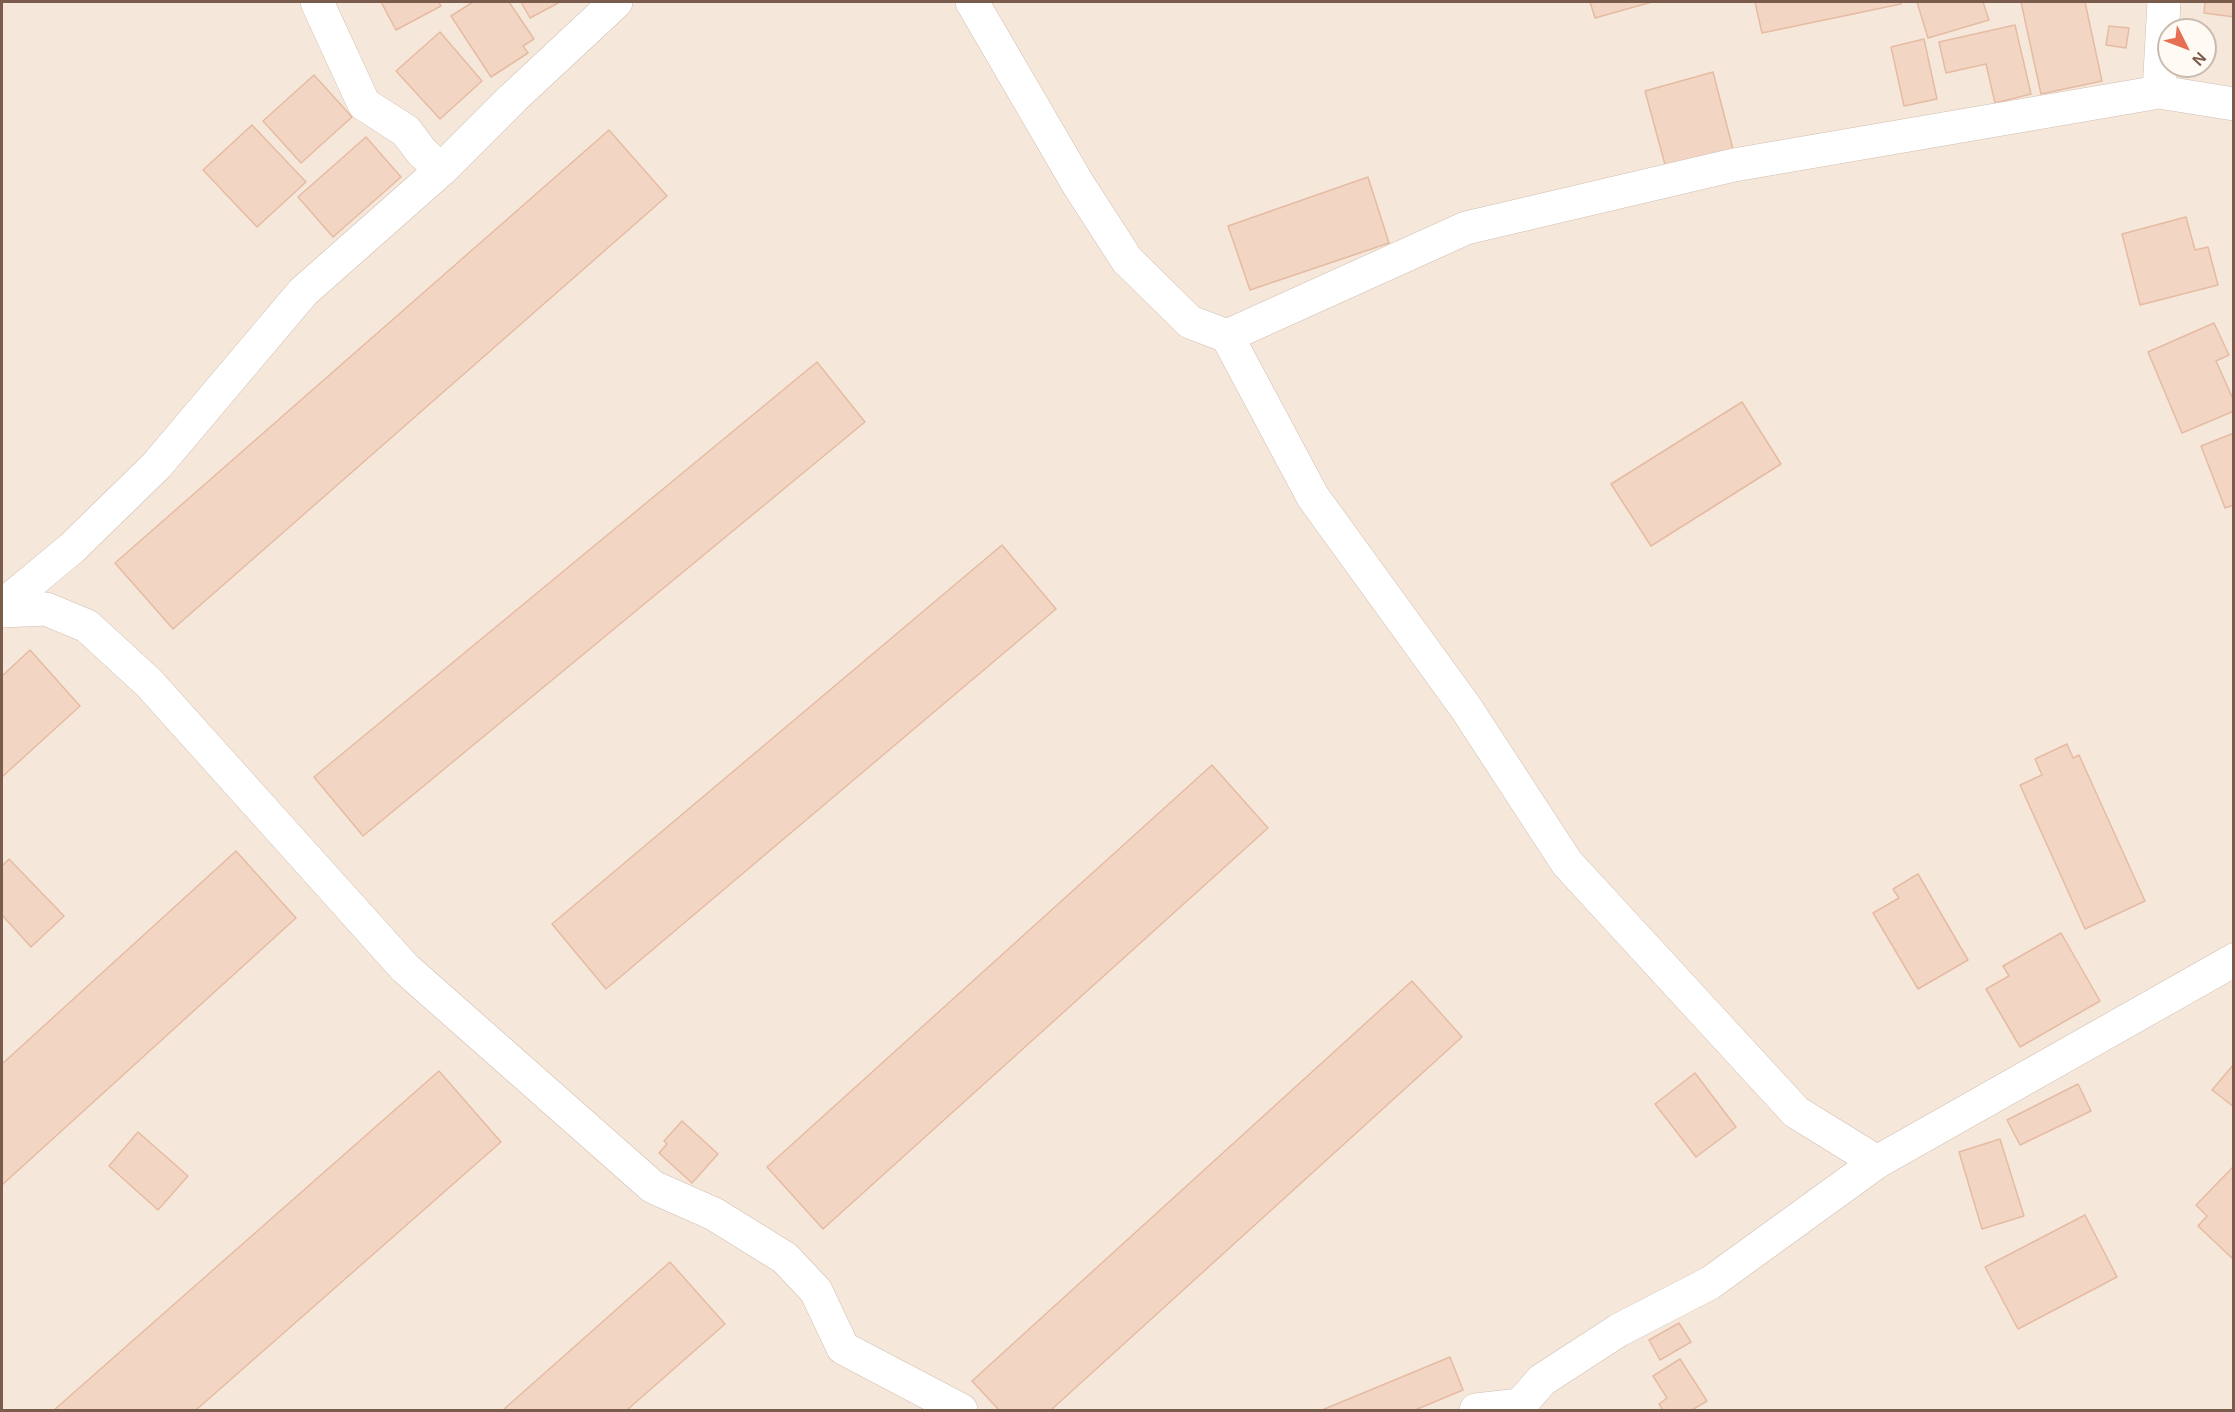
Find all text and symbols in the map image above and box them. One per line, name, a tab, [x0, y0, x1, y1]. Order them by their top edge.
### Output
north arrow	[2157, 18, 2217, 78]
text: N	[2189, 49, 2209, 69]

